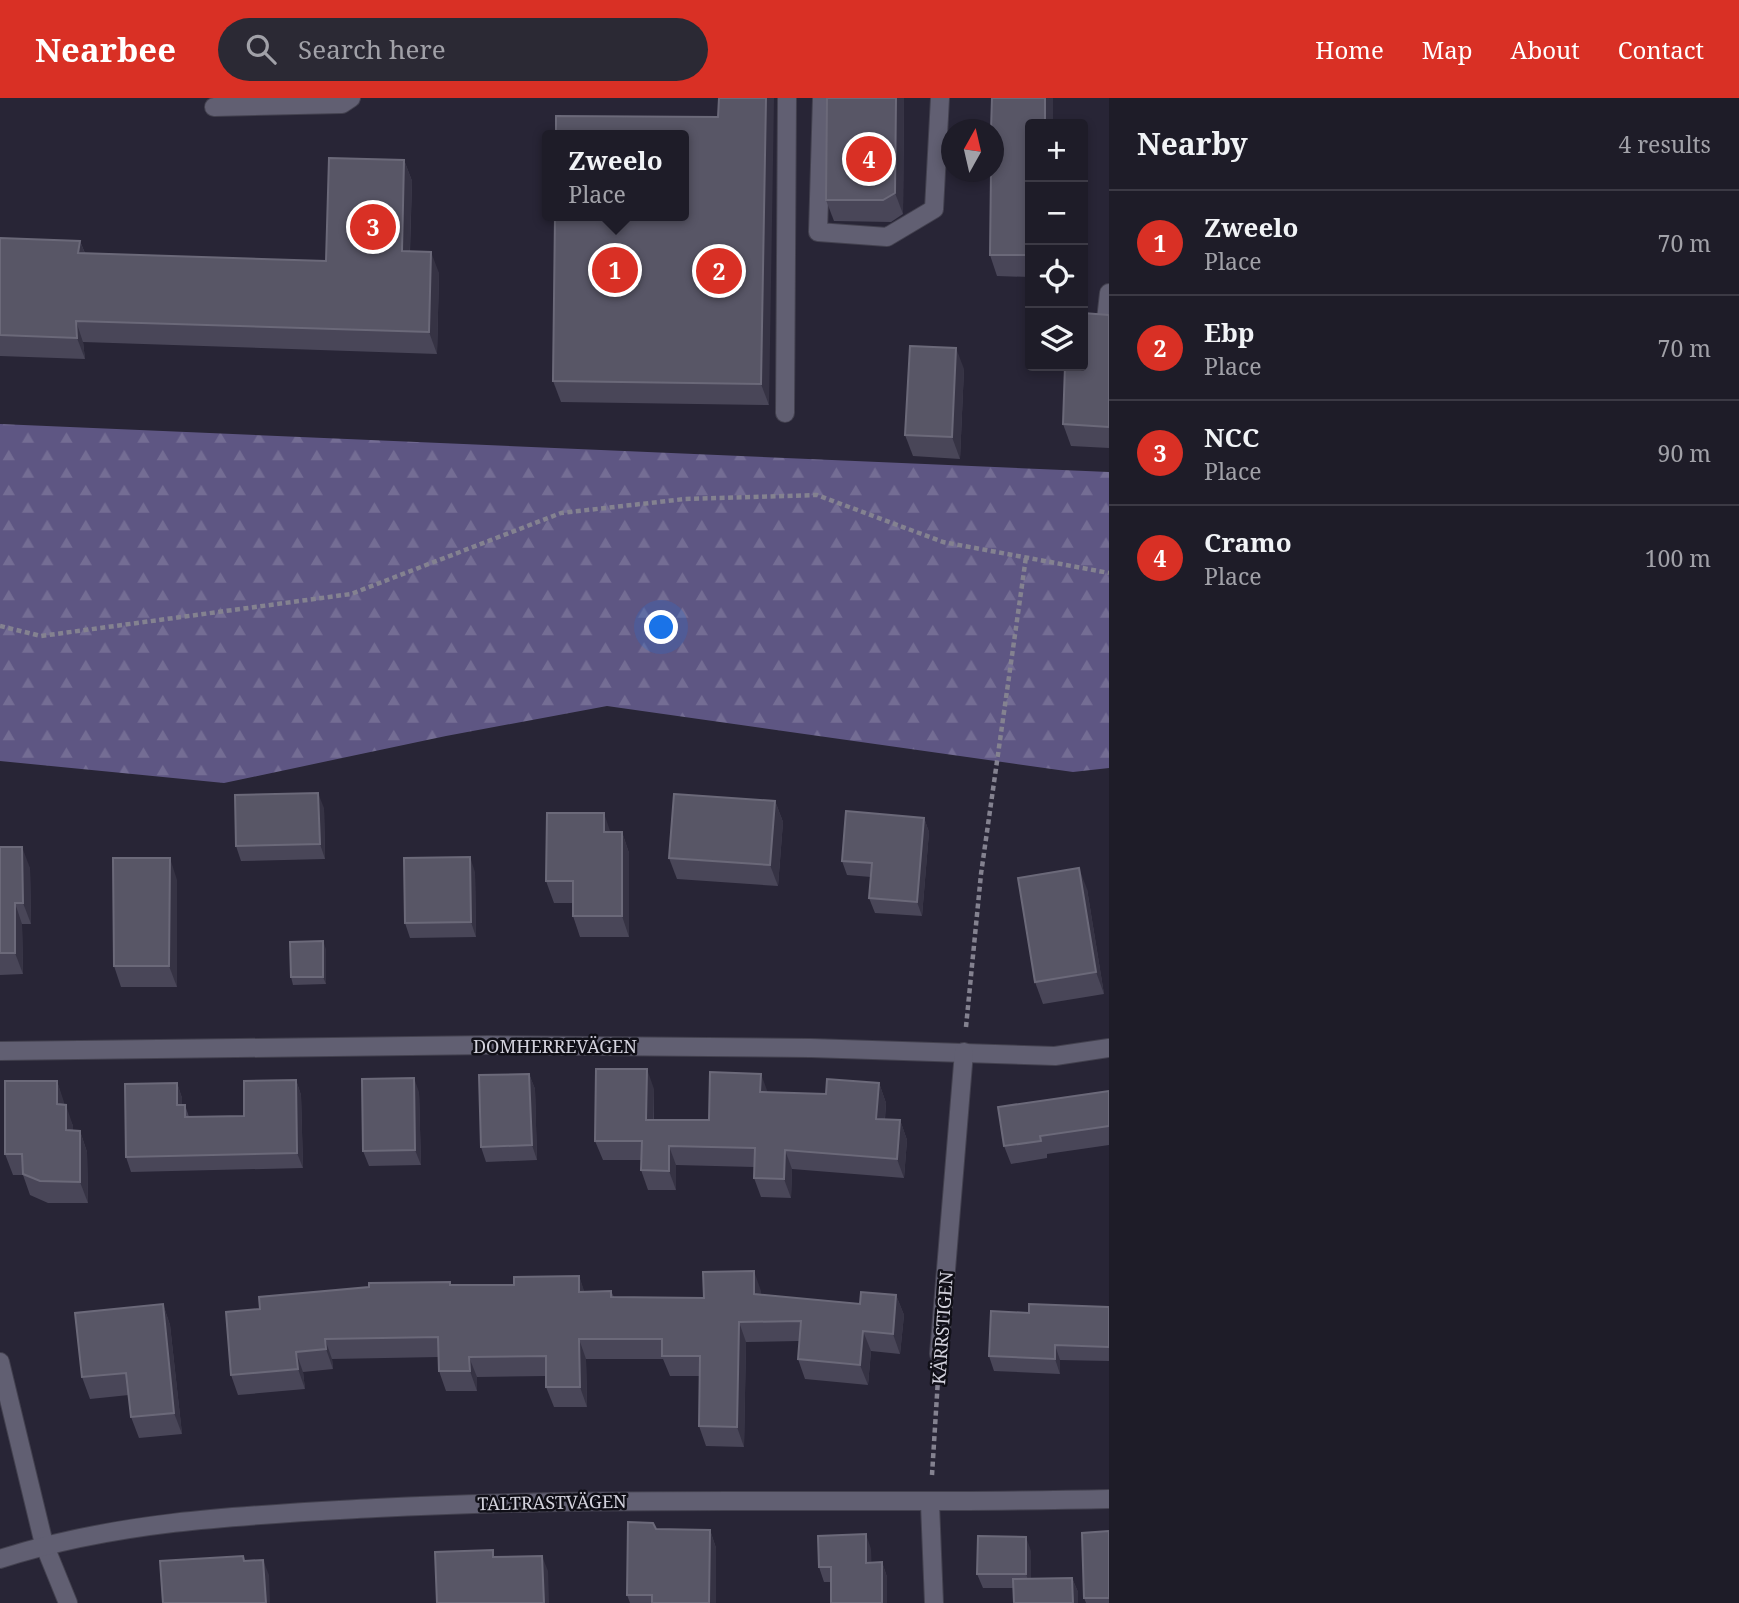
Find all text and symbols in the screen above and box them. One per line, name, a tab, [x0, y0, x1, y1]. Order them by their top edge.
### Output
search box	[218, 18, 708, 81]
text: Nearbee	[35, 27, 176, 72]
icon: search	[242, 30, 280, 68]
text: Search here	[298, 31, 446, 67]
text: Home	[1315, 33, 1384, 66]
text: Map	[1422, 33, 1473, 66]
text: About	[1511, 33, 1580, 66]
text: Contact	[1618, 33, 1704, 66]
north arrow	[941, 119, 1004, 182]
map controls	[1025, 119, 1088, 371]
button: +	[1025, 119, 1088, 182]
text: Nearby	[1137, 123, 1248, 164]
text: 4 results	[1618, 128, 1711, 160]
popup	[542, 130, 689, 221]
pin: 4	[846, 133, 892, 185]
text: Zweelo	[568, 142, 663, 178]
text: Place	[568, 178, 626, 210]
button: −	[1025, 182, 1088, 245]
pin: 3	[350, 201, 396, 253]
text: Zweelo	[1204, 209, 1298, 245]
text: 1	[1154, 227, 1167, 259]
text: 70 m	[1658, 227, 1711, 259]
pin: 1	[592, 244, 638, 296]
pin: 2	[696, 245, 742, 297]
button: locate	[1025, 245, 1088, 308]
text: Place	[1204, 245, 1262, 277]
button: layers	[1025, 308, 1088, 371]
text: Ebp	[1204, 314, 1255, 350]
text: 2	[1154, 332, 1167, 364]
text: 70 m	[1658, 332, 1711, 364]
text: Place	[1204, 350, 1262, 382]
text: NCC	[1204, 419, 1259, 455]
text: 3	[1154, 437, 1167, 469]
text: 90 m	[1658, 437, 1711, 469]
text: Place	[1204, 455, 1262, 487]
text: Cramo	[1204, 524, 1292, 560]
text: 4	[1154, 542, 1167, 574]
text: 100 m	[1645, 542, 1711, 574]
text: Place	[1204, 560, 1262, 592]
your location	[644, 610, 678, 644]
street label: DOMHERREVÄGEN	[473, 1034, 637, 1058]
street label: KÄRRSTIGEN	[926, 1270, 958, 1386]
street label: TALTRASTVÄGEN	[477, 1489, 627, 1515]

